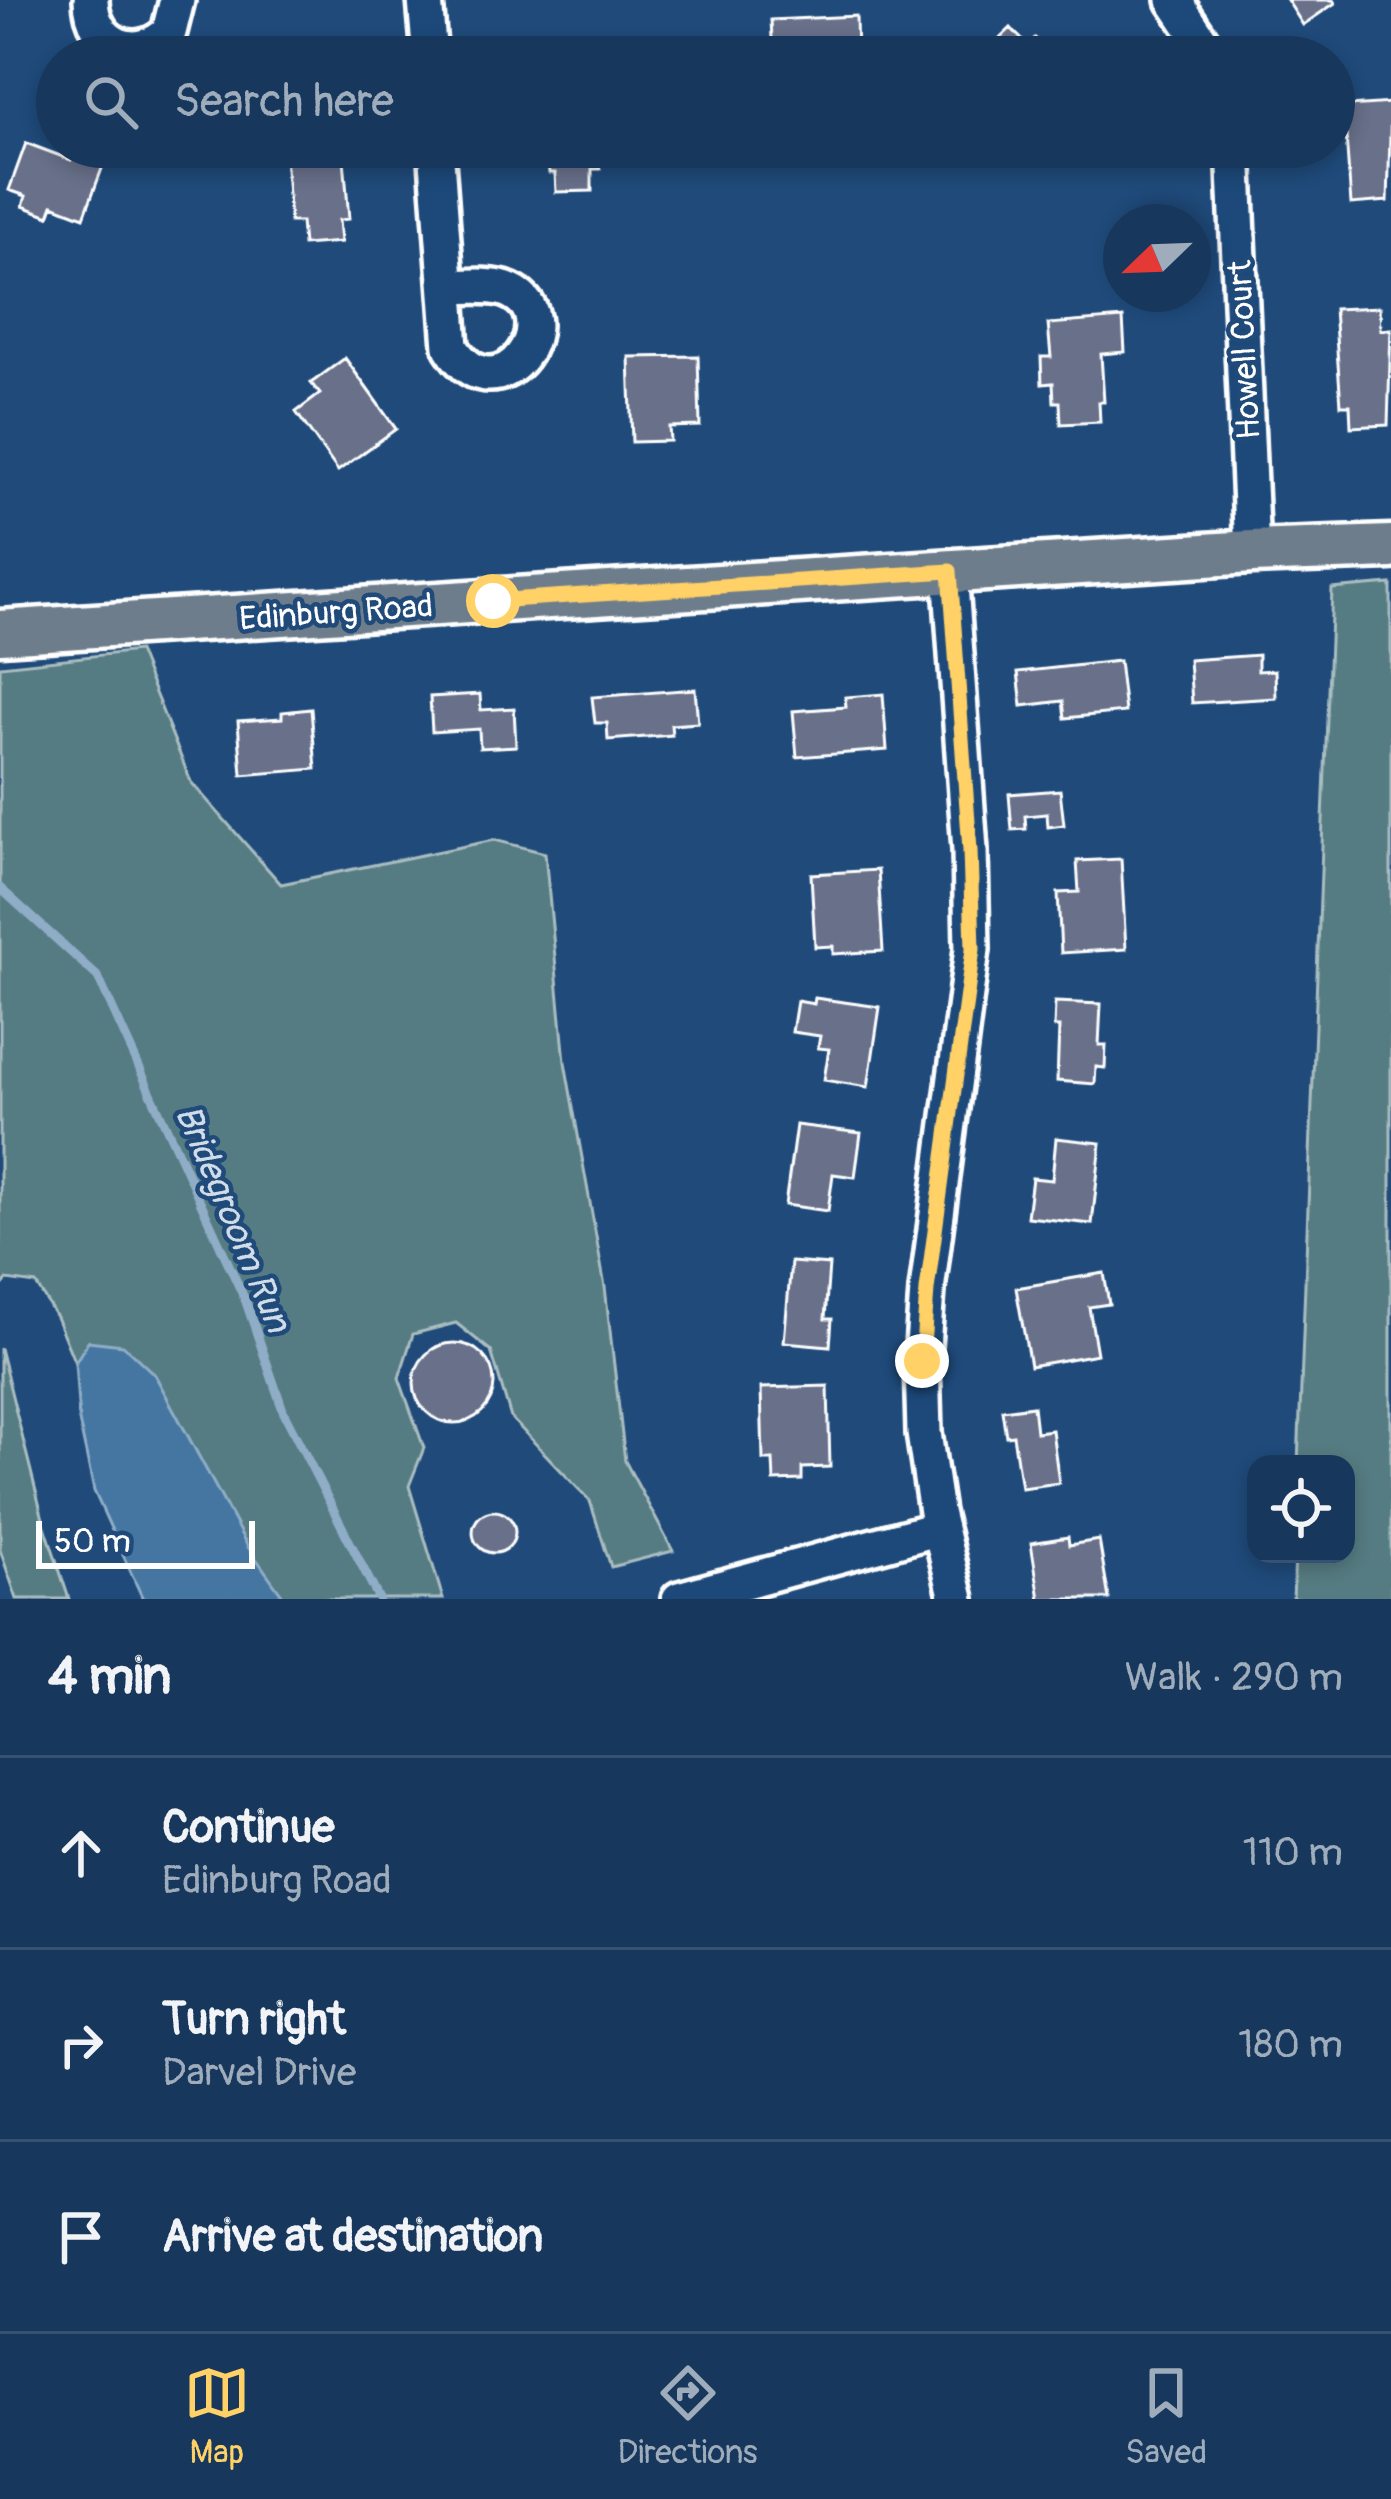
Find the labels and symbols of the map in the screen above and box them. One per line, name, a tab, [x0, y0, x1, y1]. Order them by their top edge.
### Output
north arrow	[1103, 204, 1211, 312]
street label: Howell Court	[1219, 259, 1270, 441]
route start	[466, 574, 520, 628]
street label: Edinburg Road	[238, 585, 434, 640]
water label: Bridegroom Run	[165, 1098, 301, 1340]
route end	[895, 1334, 949, 1388]
scale bar	[36, 1515, 255, 1568]

